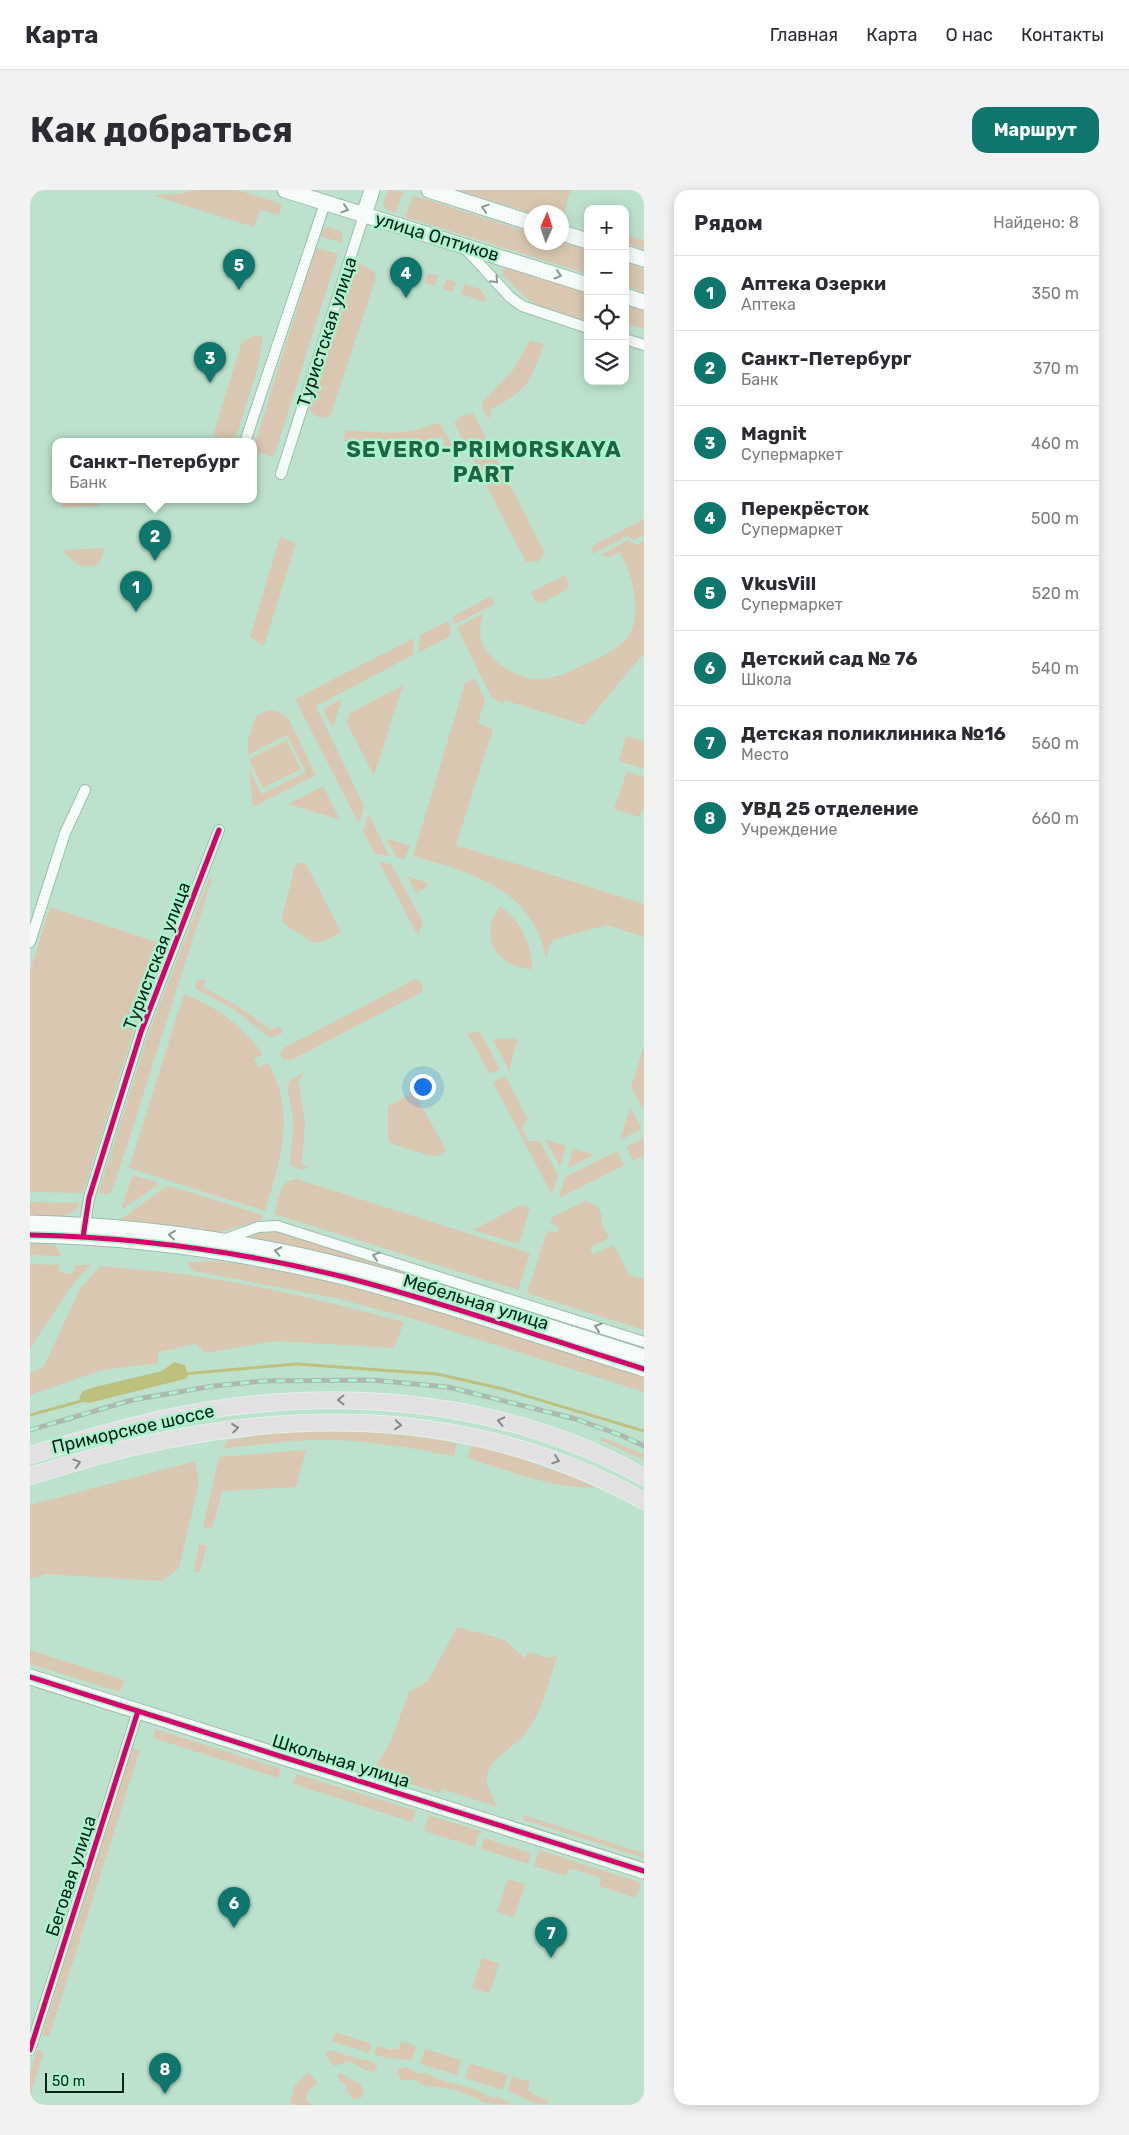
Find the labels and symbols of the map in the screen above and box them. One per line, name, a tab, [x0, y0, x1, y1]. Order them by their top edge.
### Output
one-way arrow	[340, 203, 348, 213]
one-way arrow	[481, 204, 490, 214]
north arrow	[524, 205, 569, 250]
street label: улица Оптиков	[372, 208, 502, 266]
pin: 5	[223, 249, 255, 290]
street label: Туристская улица	[292, 254, 362, 410]
pin: 4	[390, 257, 422, 298]
one-way arrow	[553, 270, 561, 280]
one-way arrow	[489, 275, 498, 284]
pin: 3	[194, 342, 226, 383]
district label: SEVERO-PRIMORSKAYA PART	[346, 436, 622, 488]
pin: 2	[139, 520, 171, 561]
pin: 1	[120, 571, 152, 612]
street label: Туристская улица	[119, 879, 195, 1033]
your location	[410, 1074, 436, 1100]
one-way arrow	[168, 1230, 176, 1241]
one-way arrow	[274, 1246, 282, 1257]
one-way arrow	[372, 1252, 381, 1262]
street label: Мебельная улица	[400, 1269, 552, 1335]
one-way arrow	[594, 1323, 602, 1333]
one-way arrow	[336, 1395, 344, 1405]
street label: Приморское шоссе	[50, 1400, 216, 1458]
one-way arrow	[497, 1416, 506, 1427]
one-way arrow	[394, 1419, 402, 1430]
one-way arrow	[231, 1424, 240, 1434]
one-way arrow	[551, 1454, 559, 1464]
one-way arrow	[72, 1458, 80, 1468]
street label: Школьная улица	[269, 1730, 413, 1792]
street label: Беговая улица	[41, 1813, 101, 1939]
pin: 6	[218, 1887, 250, 1928]
pin: 7	[535, 1917, 567, 1958]
pin: 8	[149, 2053, 181, 2094]
scale bar	[45, 2070, 124, 2093]

